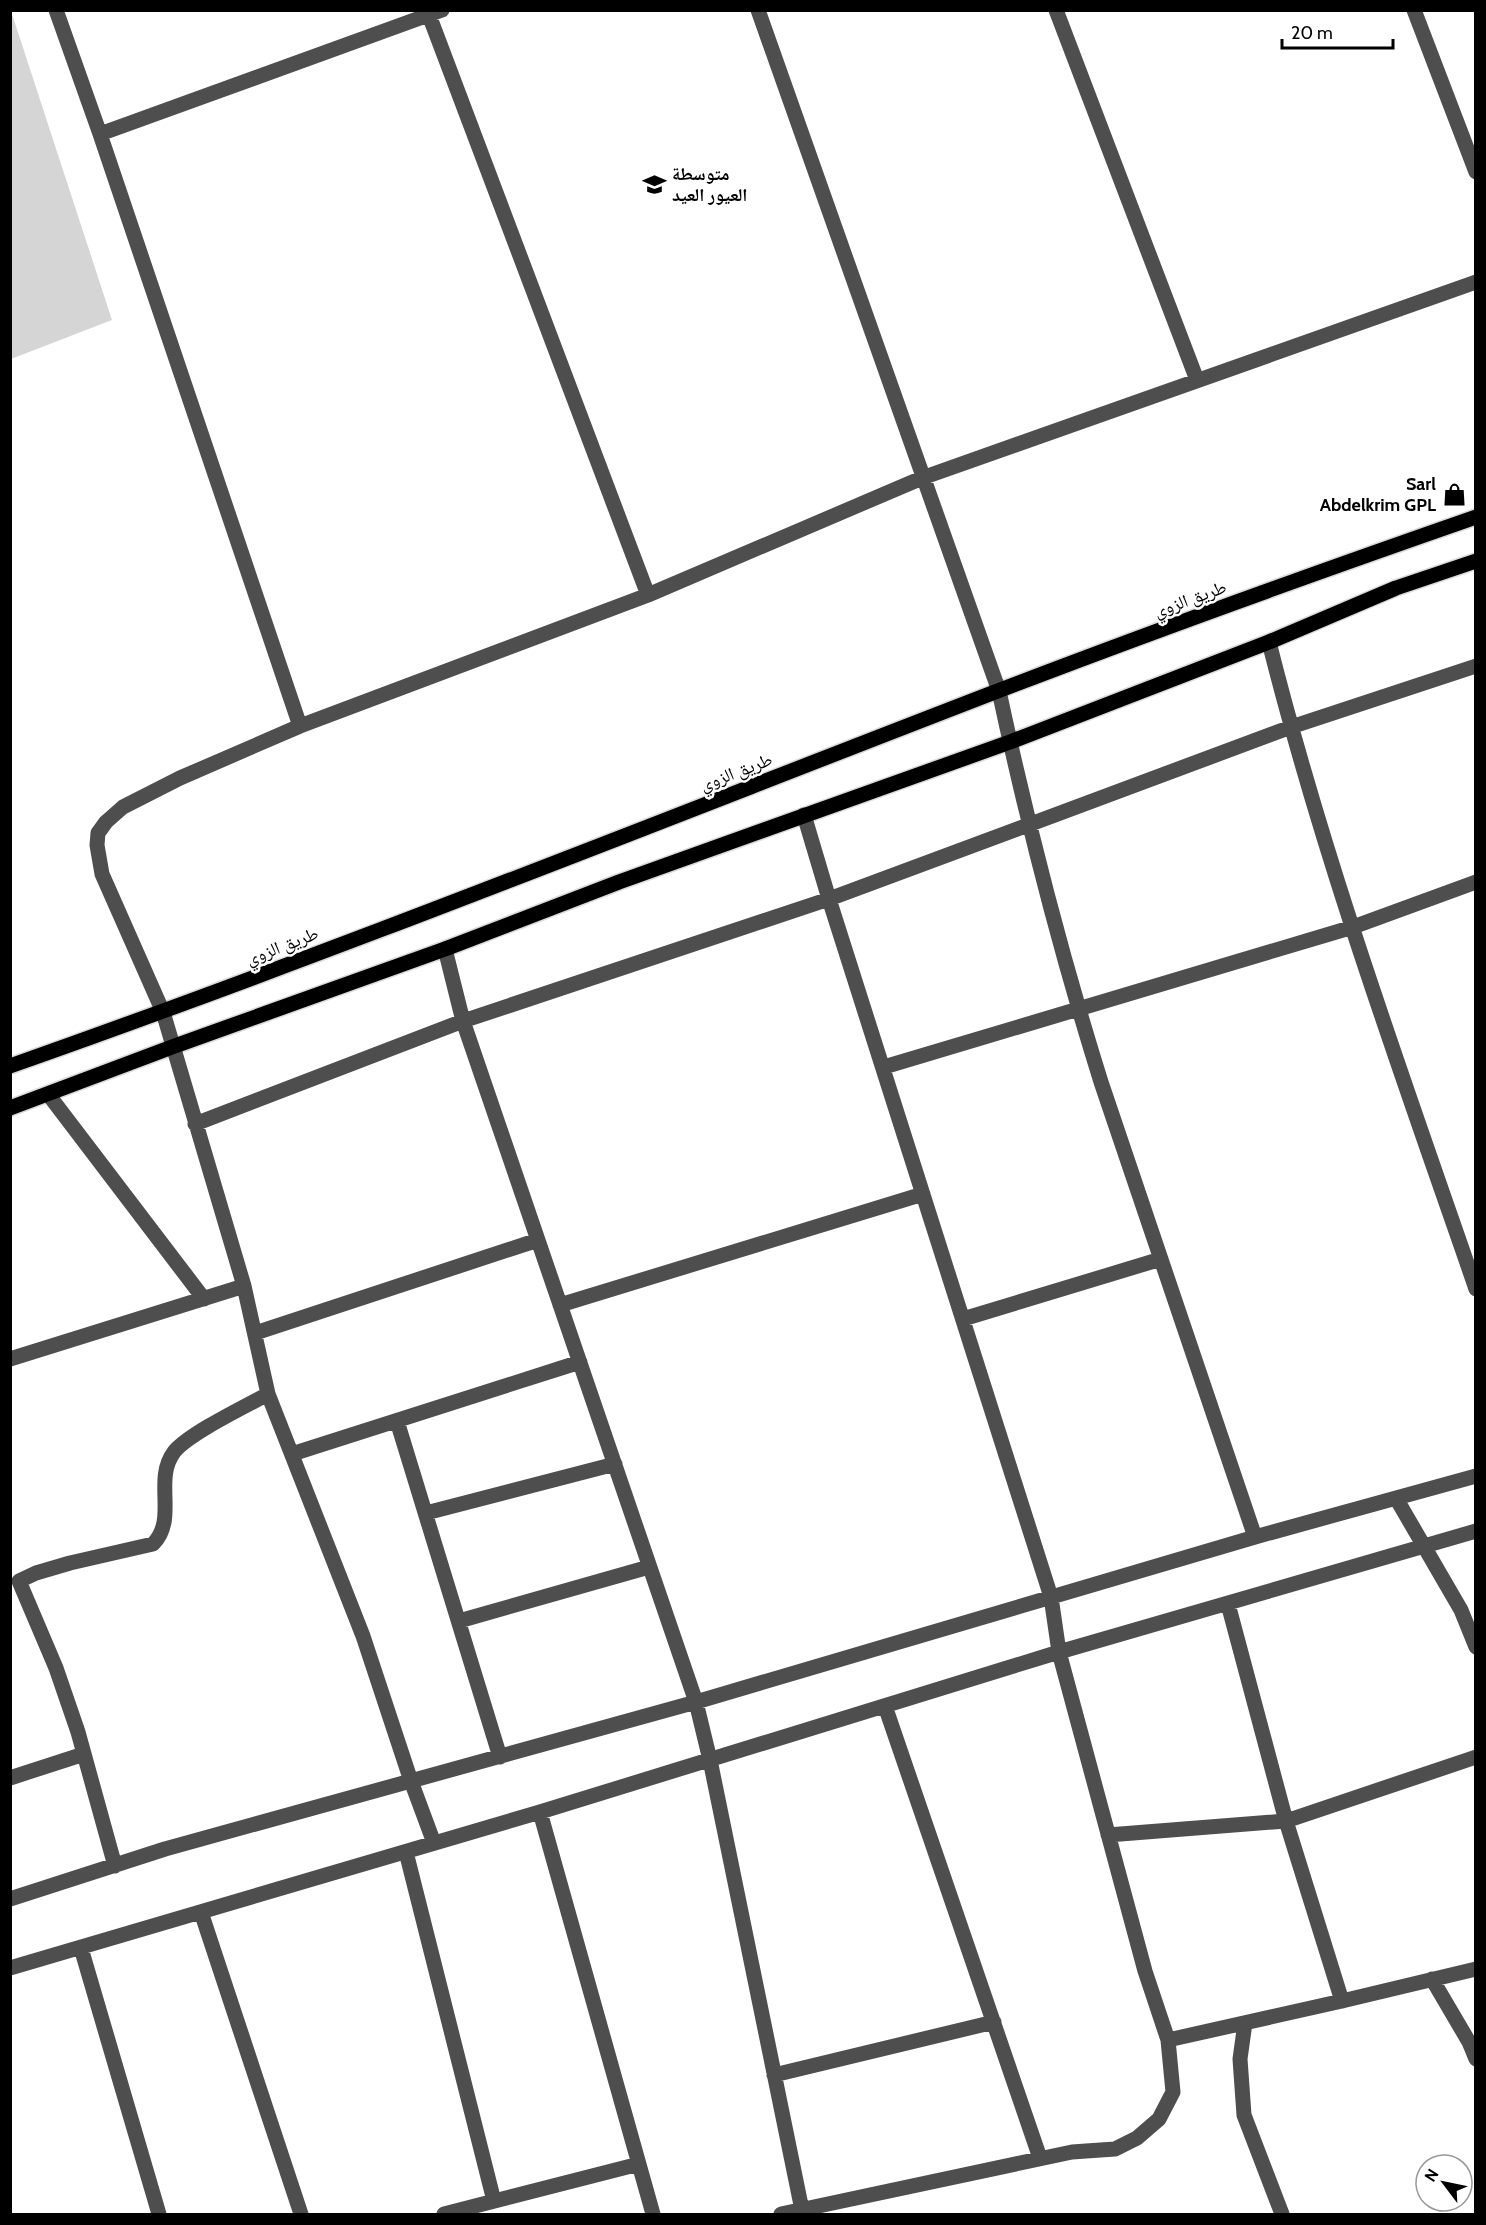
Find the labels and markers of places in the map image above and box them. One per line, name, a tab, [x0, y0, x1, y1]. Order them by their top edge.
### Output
place label: متوسطة العيور العيد	[672, 163, 747, 206]
school or university icon: متوسطة العيور العيد	[641, 171, 667, 197]
place label: Sarl Abdelkrim GPL	[1320, 473, 1436, 516]
shop icon: Sarl Abdelkrim GPL	[1441, 481, 1467, 507]

